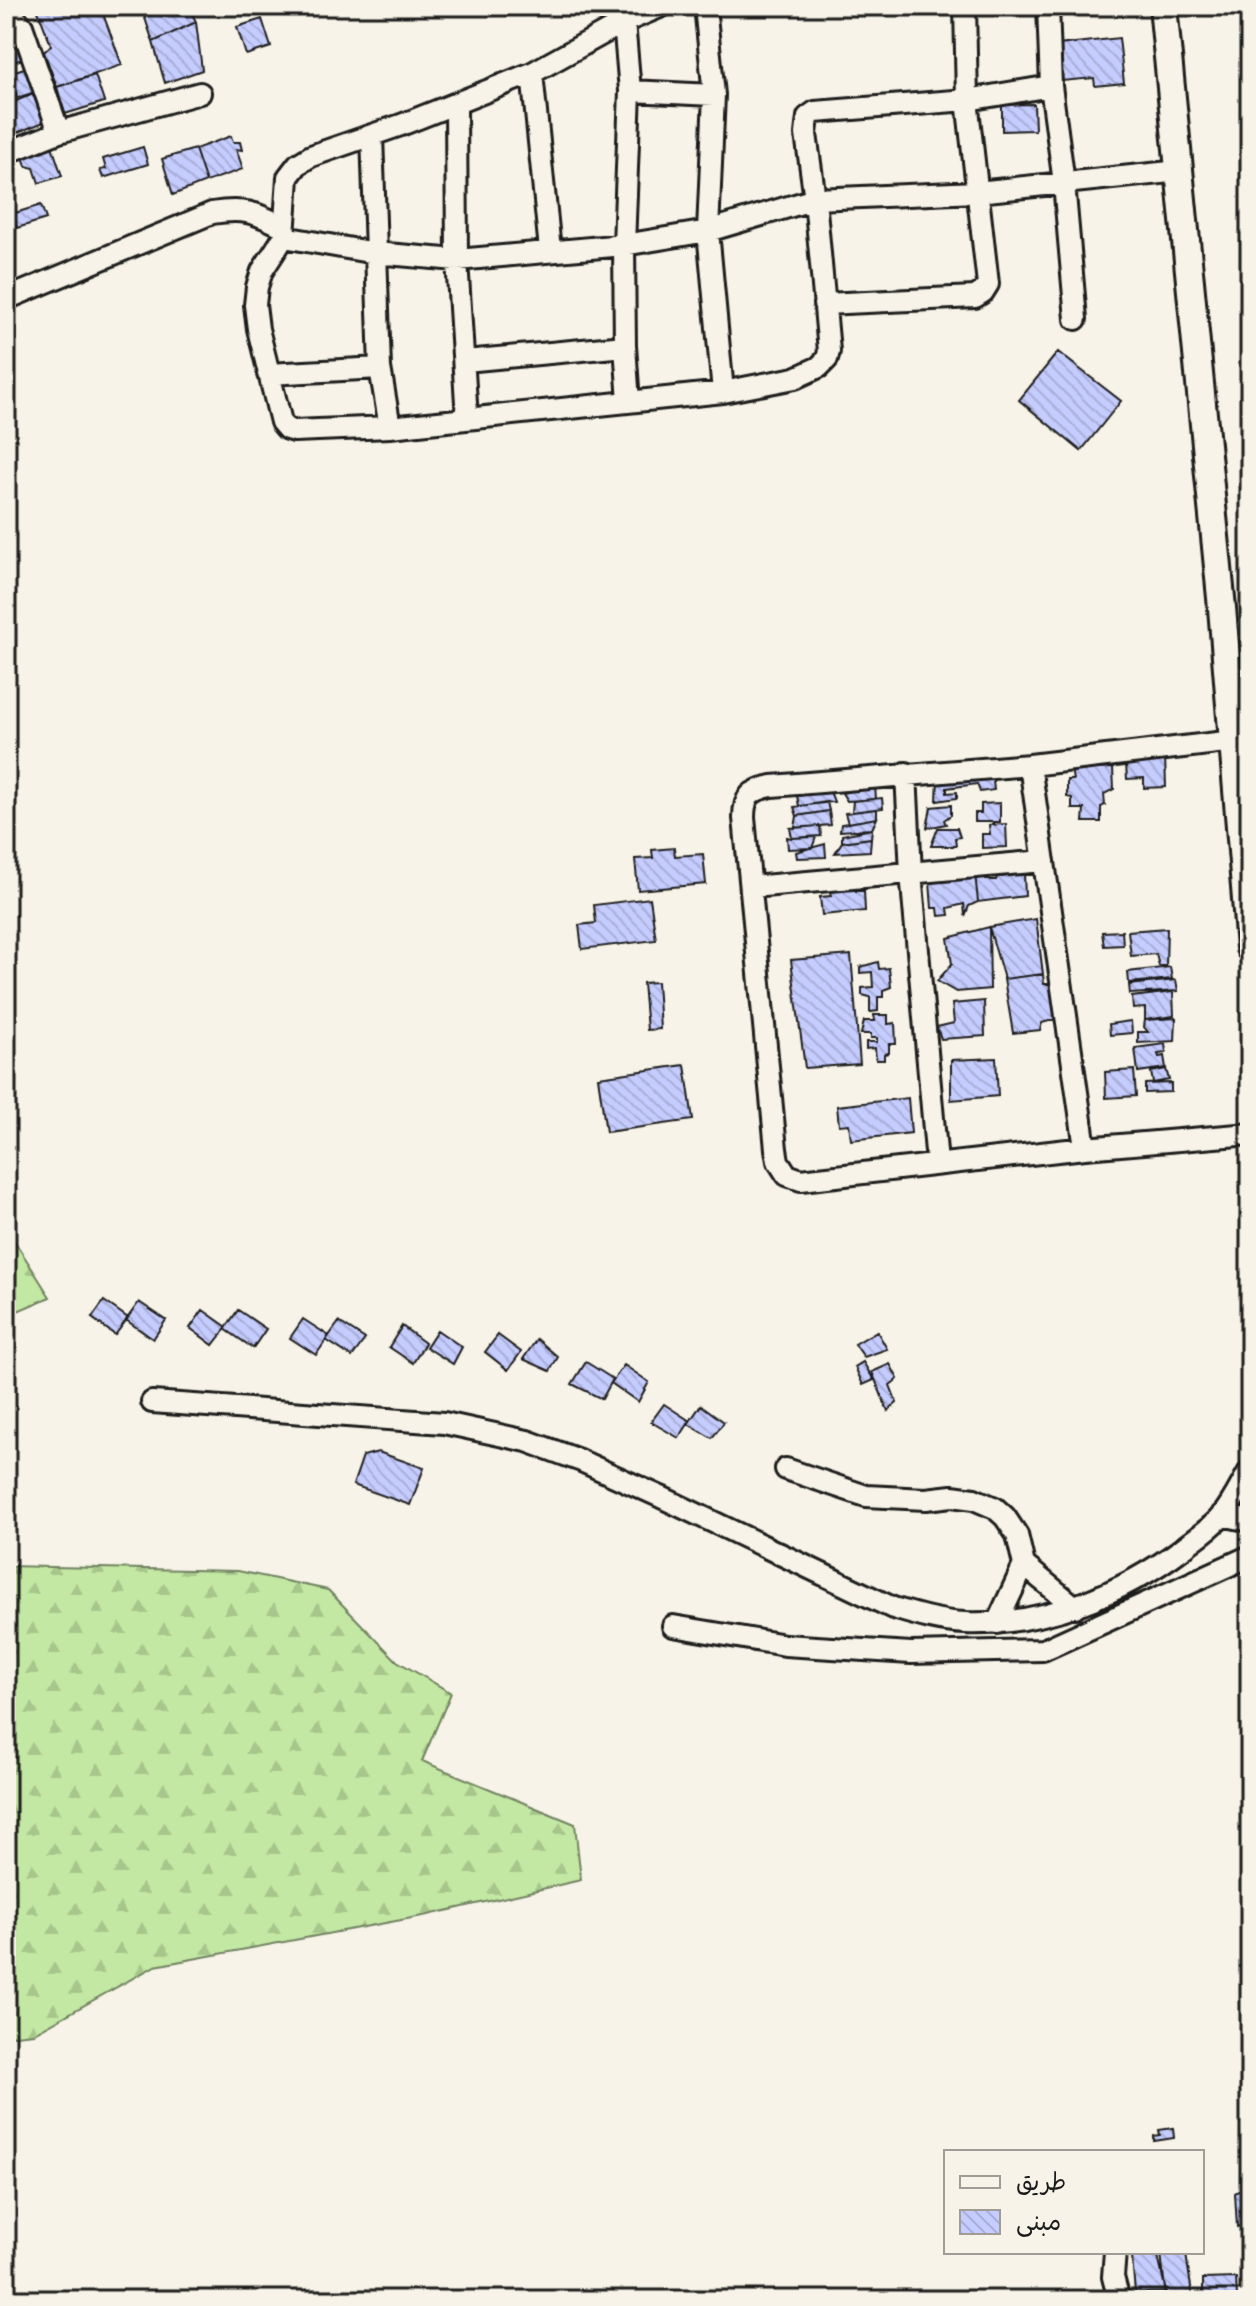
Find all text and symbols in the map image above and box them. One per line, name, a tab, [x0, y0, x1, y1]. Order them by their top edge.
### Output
legend	[944, 2150, 1204, 2254]
text: طريق	[1016, 2167, 1066, 2202]
text: مبنى	[1016, 2207, 1061, 2242]

